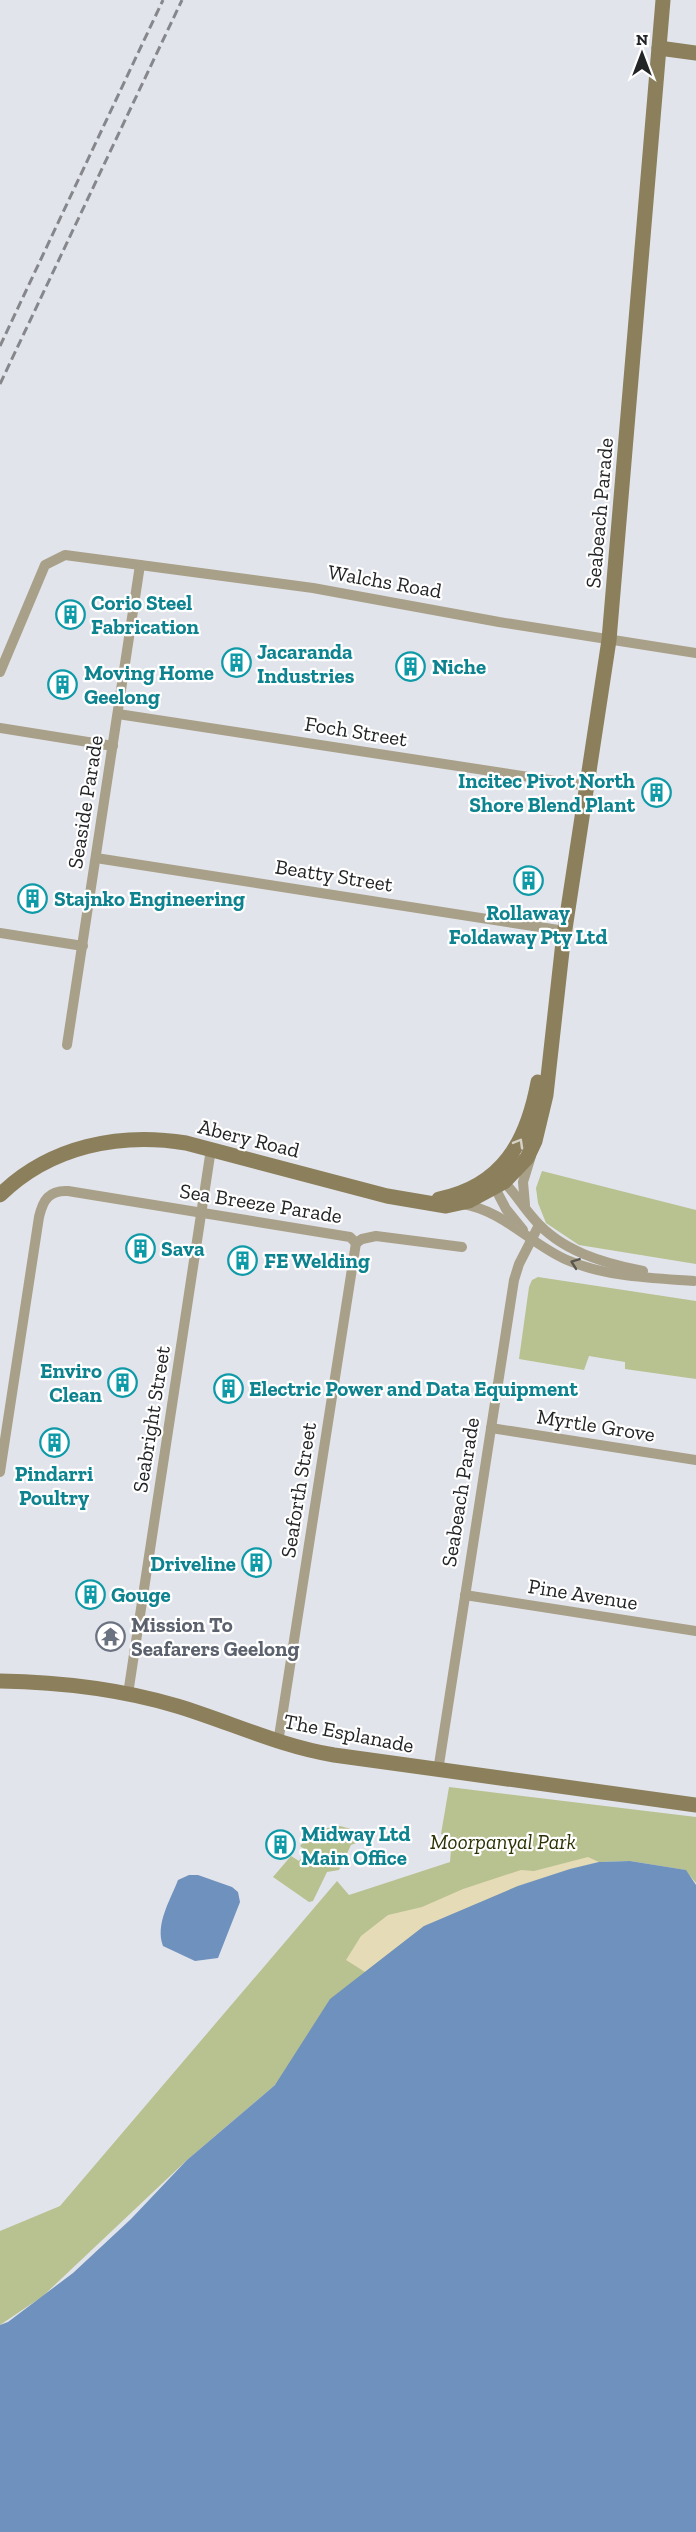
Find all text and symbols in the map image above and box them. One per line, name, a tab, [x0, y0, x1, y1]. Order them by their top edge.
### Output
north arrow	[612, 24, 672, 84]
text: N	[636, 30, 648, 49]
street label: Seabeach Parade	[580, 437, 618, 589]
street label: Walchs Road	[326, 559, 444, 603]
place label: Corio Steel Fabrication	[91, 590, 200, 639]
building icon: Corio Steel Fabrication	[54, 598, 86, 630]
place label: Jacaranda Industries	[257, 639, 355, 688]
building icon: Jacaranda Industries	[220, 647, 252, 679]
building icon: Niche	[395, 650, 427, 682]
place label: Niche	[432, 654, 486, 679]
place label: Moving Home Geelong	[84, 660, 214, 709]
building icon: Moving Home Geelong	[47, 668, 79, 700]
street label: Foch Street	[303, 711, 409, 751]
street label: Seaside Parade	[62, 733, 108, 871]
place label: Incitec Pivot North Shore Blend Plant	[458, 768, 636, 817]
building icon: Incitec Pivot North Shore Blend Plant	[640, 776, 672, 808]
street label: Beatty Street	[273, 853, 395, 897]
building icon: Rollaway Foldaway Pty Ltd	[512, 865, 544, 897]
building icon: Stajnko Engineering	[17, 882, 49, 914]
place label: Stajnko Engineering	[54, 886, 245, 911]
place label: Rollaway Foldaway Pty Ltd	[449, 900, 607, 949]
street label: Abery Road	[196, 1113, 303, 1163]
one-way arrow	[512, 1139, 523, 1150]
street label: Sea Breeze Parade	[178, 1178, 344, 1228]
building icon: Sava	[124, 1232, 156, 1264]
place label: Sava	[161, 1236, 205, 1261]
building icon: FE Welding	[227, 1244, 259, 1276]
place label: FE Welding	[264, 1248, 370, 1273]
one-way arrow	[570, 1257, 580, 1270]
street label: Seabright Street	[127, 1344, 175, 1494]
place label: Enviro Clean	[40, 1358, 103, 1407]
building icon: Enviro Clean	[107, 1366, 139, 1398]
building icon: Electric Power and Data Equipment	[212, 1372, 244, 1404]
place label: Electric Power and Data Equipment	[249, 1376, 579, 1401]
street label: Myrtle Grove	[535, 1403, 657, 1447]
street label: Seabeach Parade	[436, 1415, 484, 1568]
street label: Seaforth Street	[275, 1420, 321, 1560]
building icon: Pindarri Poultry	[38, 1426, 70, 1458]
place label: Pindarri Poultry	[15, 1461, 93, 1510]
building icon: Driveline	[241, 1547, 273, 1579]
place label: Driveline	[150, 1551, 236, 1576]
street label: Pine Avenue	[526, 1573, 640, 1615]
building icon: Gouge	[74, 1578, 106, 1610]
place label: Gouge	[111, 1582, 171, 1607]
place label: Mission To Seafarers Geelong	[131, 1612, 300, 1661]
temple icon: Mission To Seafarers Geelong	[94, 1620, 126, 1652]
street label: The Esplanade	[282, 1708, 416, 1758]
place label: Midway Ltd Main Office	[301, 1821, 410, 1870]
building icon: Midway Ltd Main Office	[264, 1829, 296, 1861]
park label: Moorpanyal Park	[430, 1829, 576, 1854]

